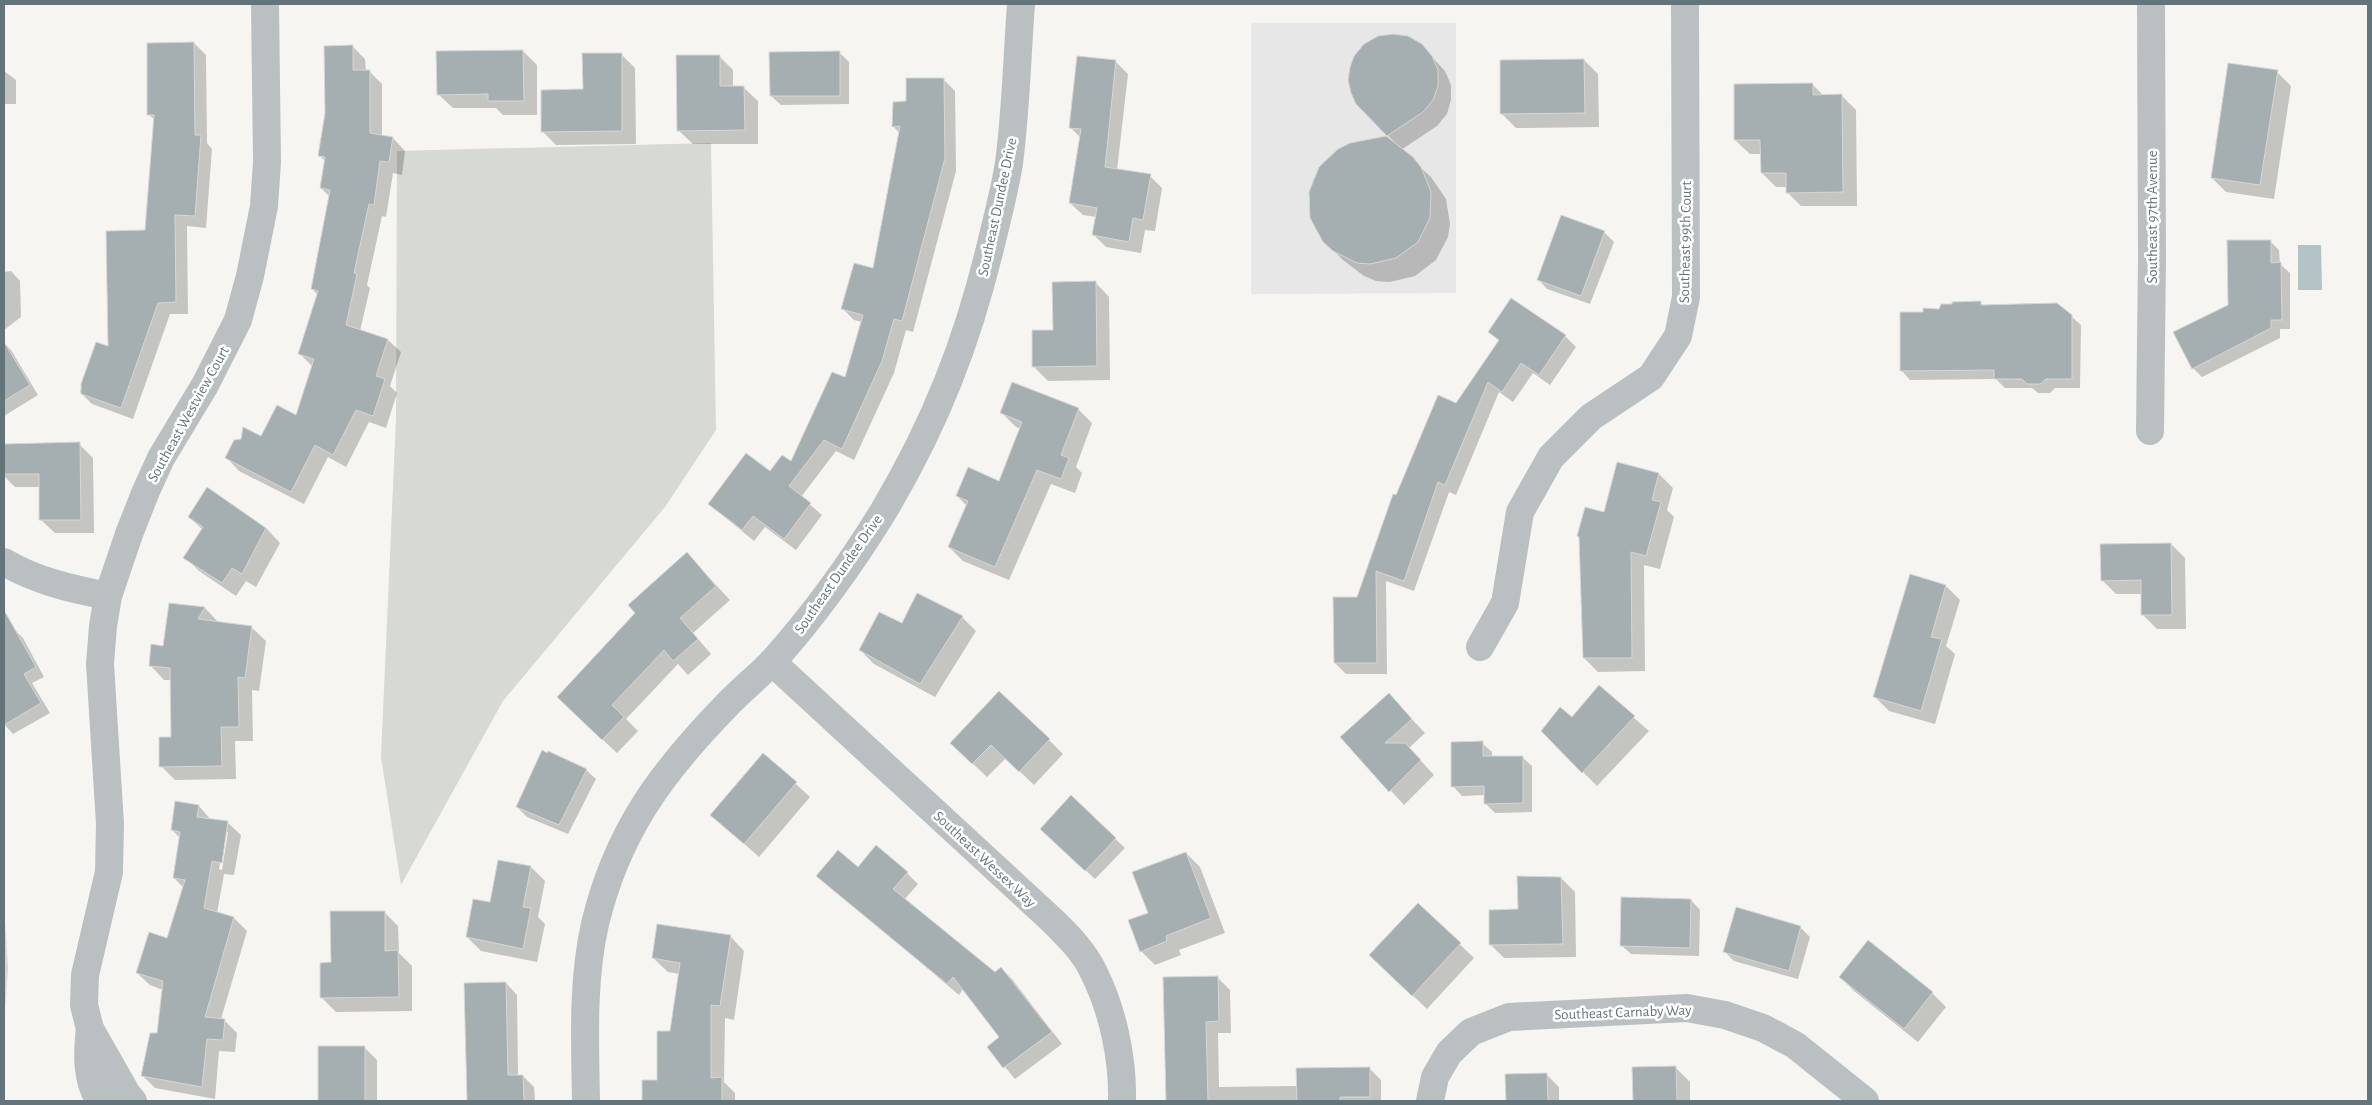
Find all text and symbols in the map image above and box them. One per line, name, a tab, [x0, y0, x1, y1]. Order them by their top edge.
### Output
street label: Southeast Dundee Drive	[975, 136, 1020, 278]
street label: Southeast 97th Avenue	[2145, 150, 2160, 284]
street label: Southeast 99th Court	[1677, 181, 1694, 303]
street label: Southeast Westview Court	[145, 344, 232, 485]
street label: Southeast Dundee Drive	[792, 512, 885, 636]
street label: Southeast Wessex Way	[931, 808, 1039, 911]
street label: Southeast Carnaby Way	[1554, 1003, 1692, 1022]

